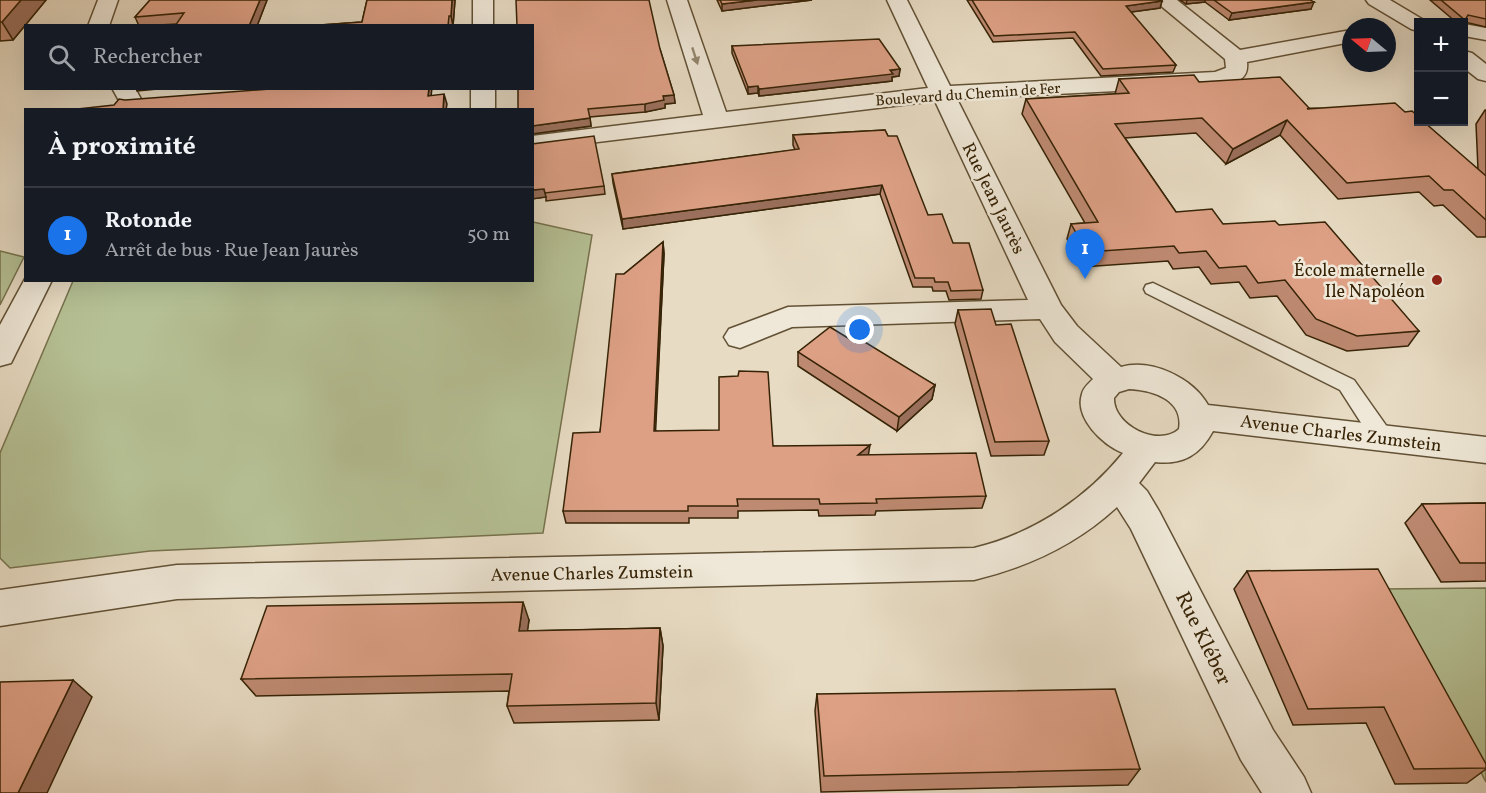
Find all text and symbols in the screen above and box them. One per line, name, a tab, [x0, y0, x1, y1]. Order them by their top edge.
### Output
north arrow	[1342, 18, 1396, 72]
map controls	[1414, 18, 1468, 126]
button: +	[1414, 18, 1468, 72]
search box	[24, 24, 534, 90]
icon: search	[45, 41, 78, 74]
text: Rechercher	[93, 42, 202, 73]
one-way arrow	[691, 47, 701, 65]
button: −	[1414, 72, 1468, 126]
street label: Boulevard du Chemin de Fer	[875, 79, 1061, 112]
text: À proximité	[48, 129, 196, 165]
street label: Rue Jean Jaurès	[955, 139, 1030, 259]
text: Rotonde	[105, 206, 192, 237]
text: 1	[63, 221, 72, 249]
text: 50 m	[467, 221, 510, 249]
pin: 1	[1066, 230, 1104, 279]
text: Arrêt de bus · Rue Jean Jaurès	[105, 237, 358, 265]
place label: École maternelle Ile Napoléon	[1294, 259, 1425, 305]
marker: École maternelle Ile Napoléon	[1430, 273, 1444, 287]
your location	[845, 315, 874, 344]
street label: Avenue Charles Zumstein	[1239, 410, 1443, 459]
street label: Avenue Charles Zumstein	[490, 560, 694, 589]
street label: Rue Kléber	[1167, 587, 1238, 691]

